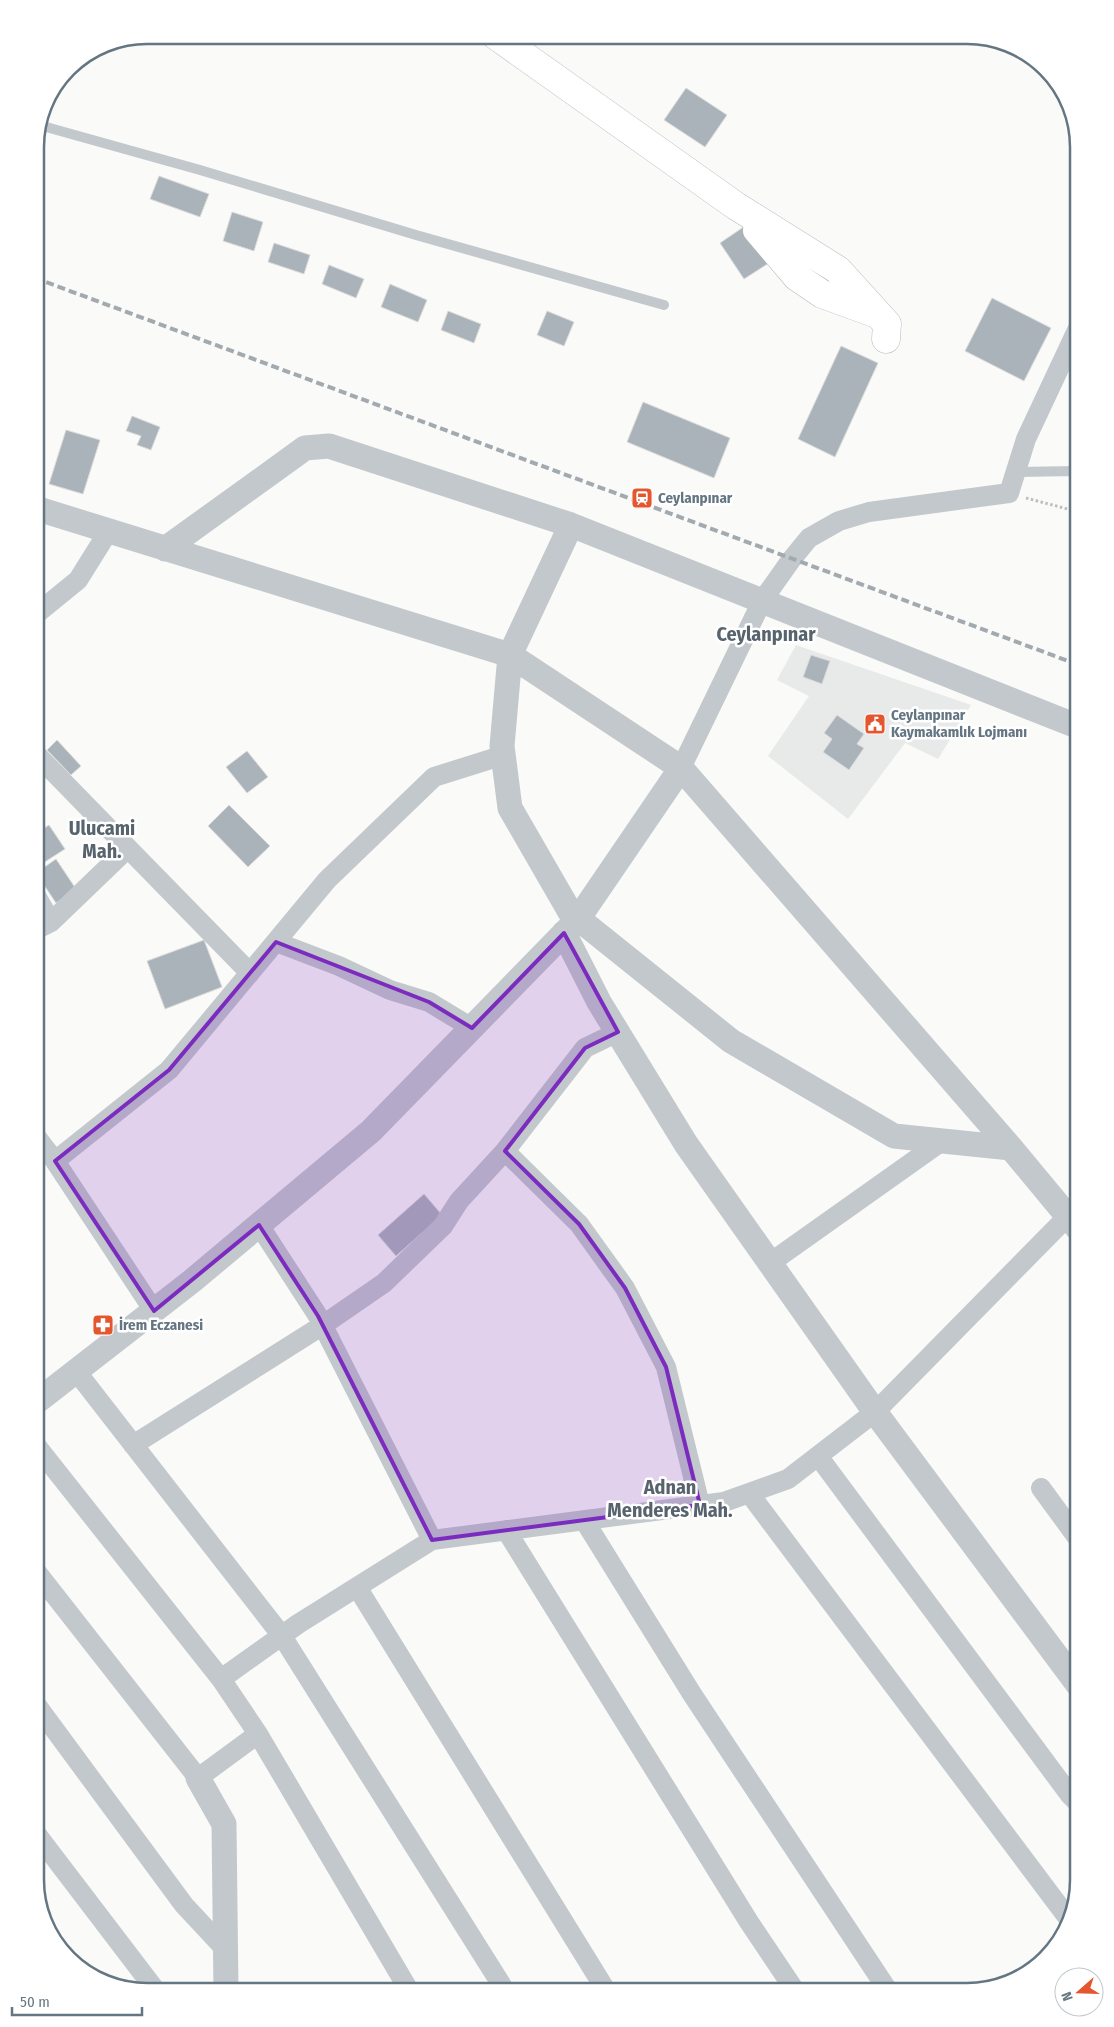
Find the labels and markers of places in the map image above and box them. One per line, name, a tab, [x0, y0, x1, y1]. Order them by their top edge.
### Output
station icon: Ceylanpınar	[630, 486, 654, 510]
place label: Ceylanpınar	[658, 489, 733, 507]
place label: Ceylanpınar Kaymakamlık Lojmanı	[891, 706, 1027, 741]
public building icon: Ceylanpınar Kaymakamlık Lojmanı	[863, 712, 887, 736]
pharmacy icon: İrem Eczanesi	[91, 1313, 115, 1337]
place label: İrem Eczanesi	[119, 1316, 203, 1334]

